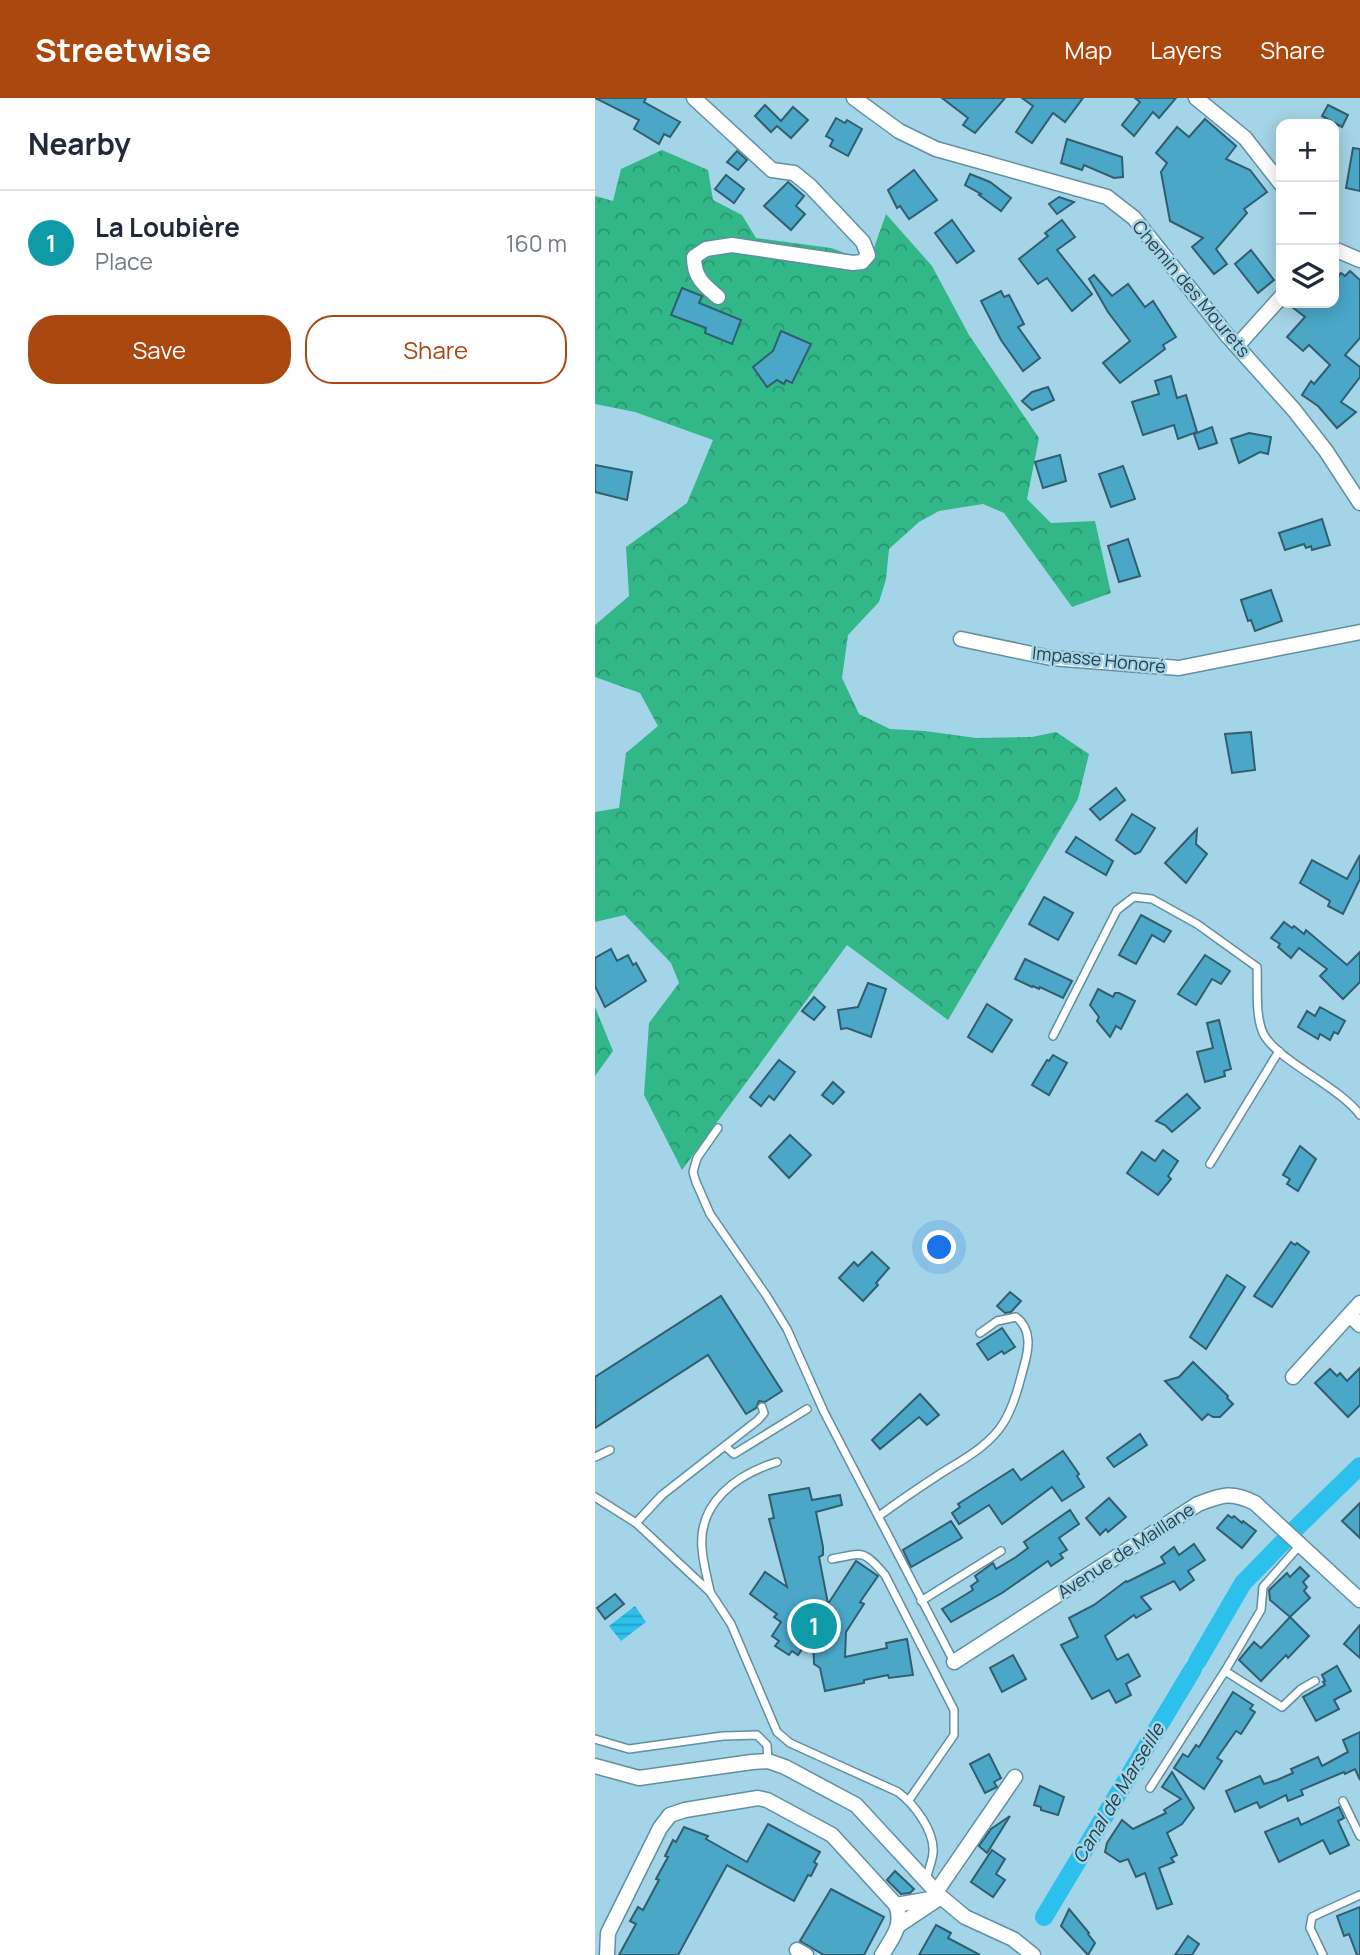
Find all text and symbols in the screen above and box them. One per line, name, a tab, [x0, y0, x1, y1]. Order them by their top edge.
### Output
text: Streetwise	[35, 27, 211, 72]
text: Map	[1065, 33, 1112, 66]
text: Layers	[1150, 33, 1222, 66]
text: Share	[1260, 33, 1325, 66]
map controls	[1276, 119, 1339, 308]
button: +	[1276, 119, 1339, 182]
text: Nearby	[28, 123, 131, 164]
button: −	[1276, 182, 1339, 245]
text: La Loubière	[95, 209, 240, 245]
street label: Chemin des Mourets	[1127, 215, 1256, 362]
text: 1	[46, 227, 56, 259]
text: 160 m	[506, 227, 567, 259]
text: Place	[95, 245, 153, 277]
button: layers	[1276, 245, 1339, 308]
button: Save	[28, 315, 291, 384]
button: Share	[305, 315, 567, 384]
street label: Impasse Honoré	[1031, 640, 1167, 678]
your location	[922, 1230, 956, 1264]
street label: Avenue de Maillane	[1052, 1497, 1199, 1603]
pin: 1	[791, 1600, 837, 1652]
water label: Canal de Marseille	[1066, 1717, 1171, 1868]

